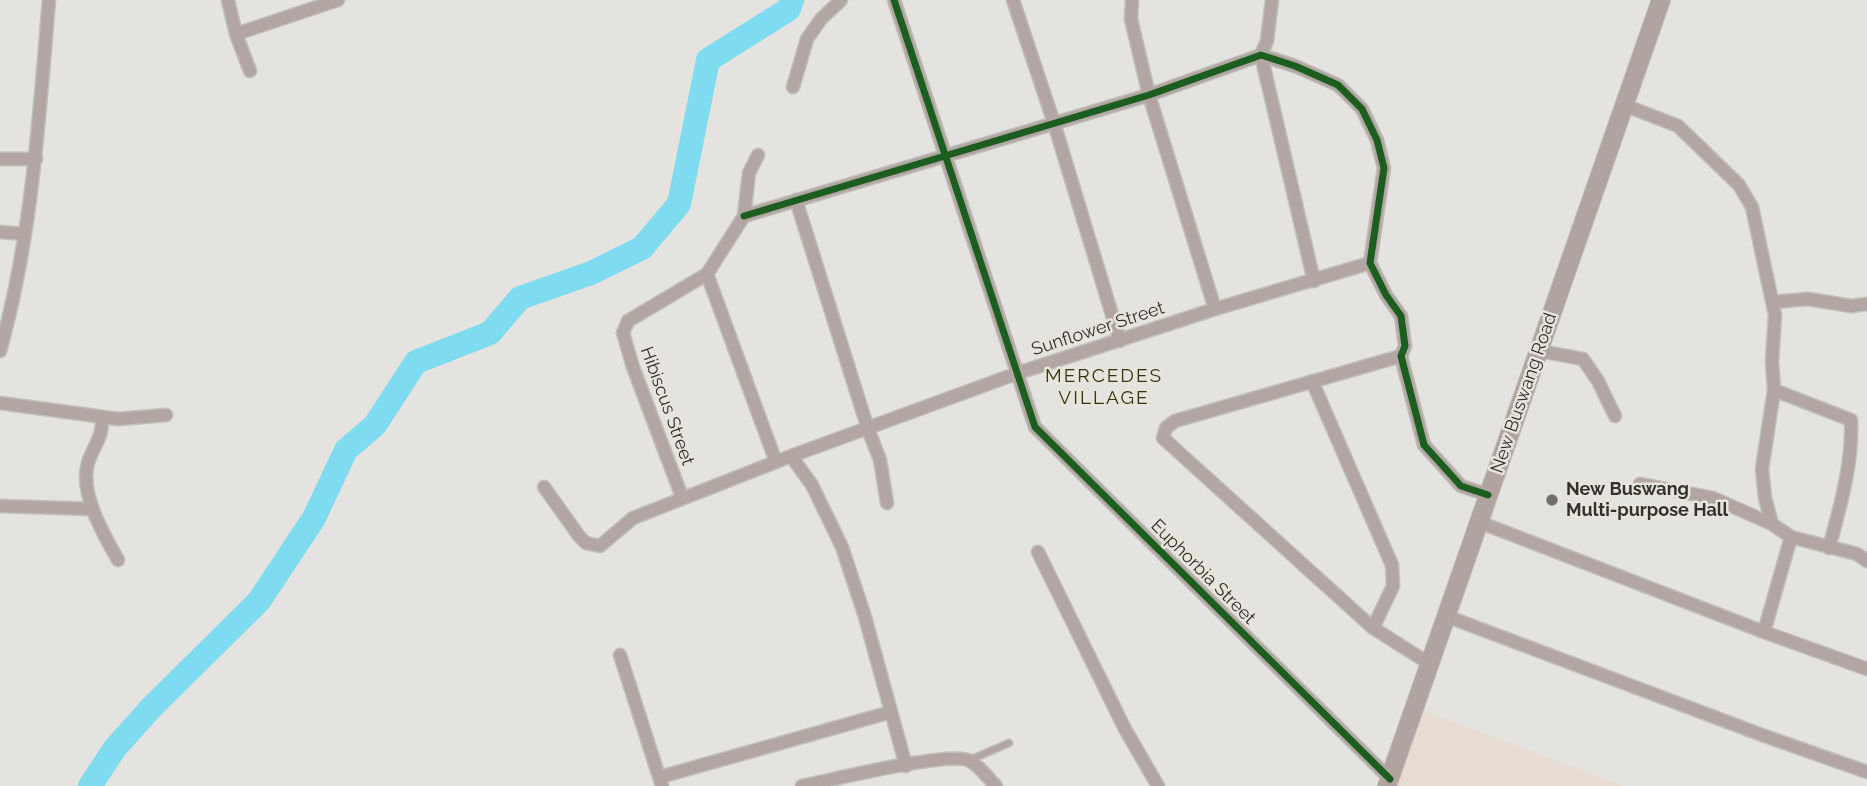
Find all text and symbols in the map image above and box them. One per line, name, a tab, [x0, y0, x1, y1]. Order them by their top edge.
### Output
street label: Sunflower Street	[1029, 297, 1167, 361]
street label: New Buswang Road	[1486, 310, 1562, 476]
street label: Hibiscus Street	[636, 344, 698, 468]
district label: MERCEDES VILLAGE	[1046, 365, 1162, 409]
place label: New Buswang Multi-purpose Hall	[1566, 479, 1728, 522]
marker: New Buswang Multi-purpose Hall	[1544, 492, 1560, 508]
street label: Euphorbia Street	[1146, 515, 1260, 629]

